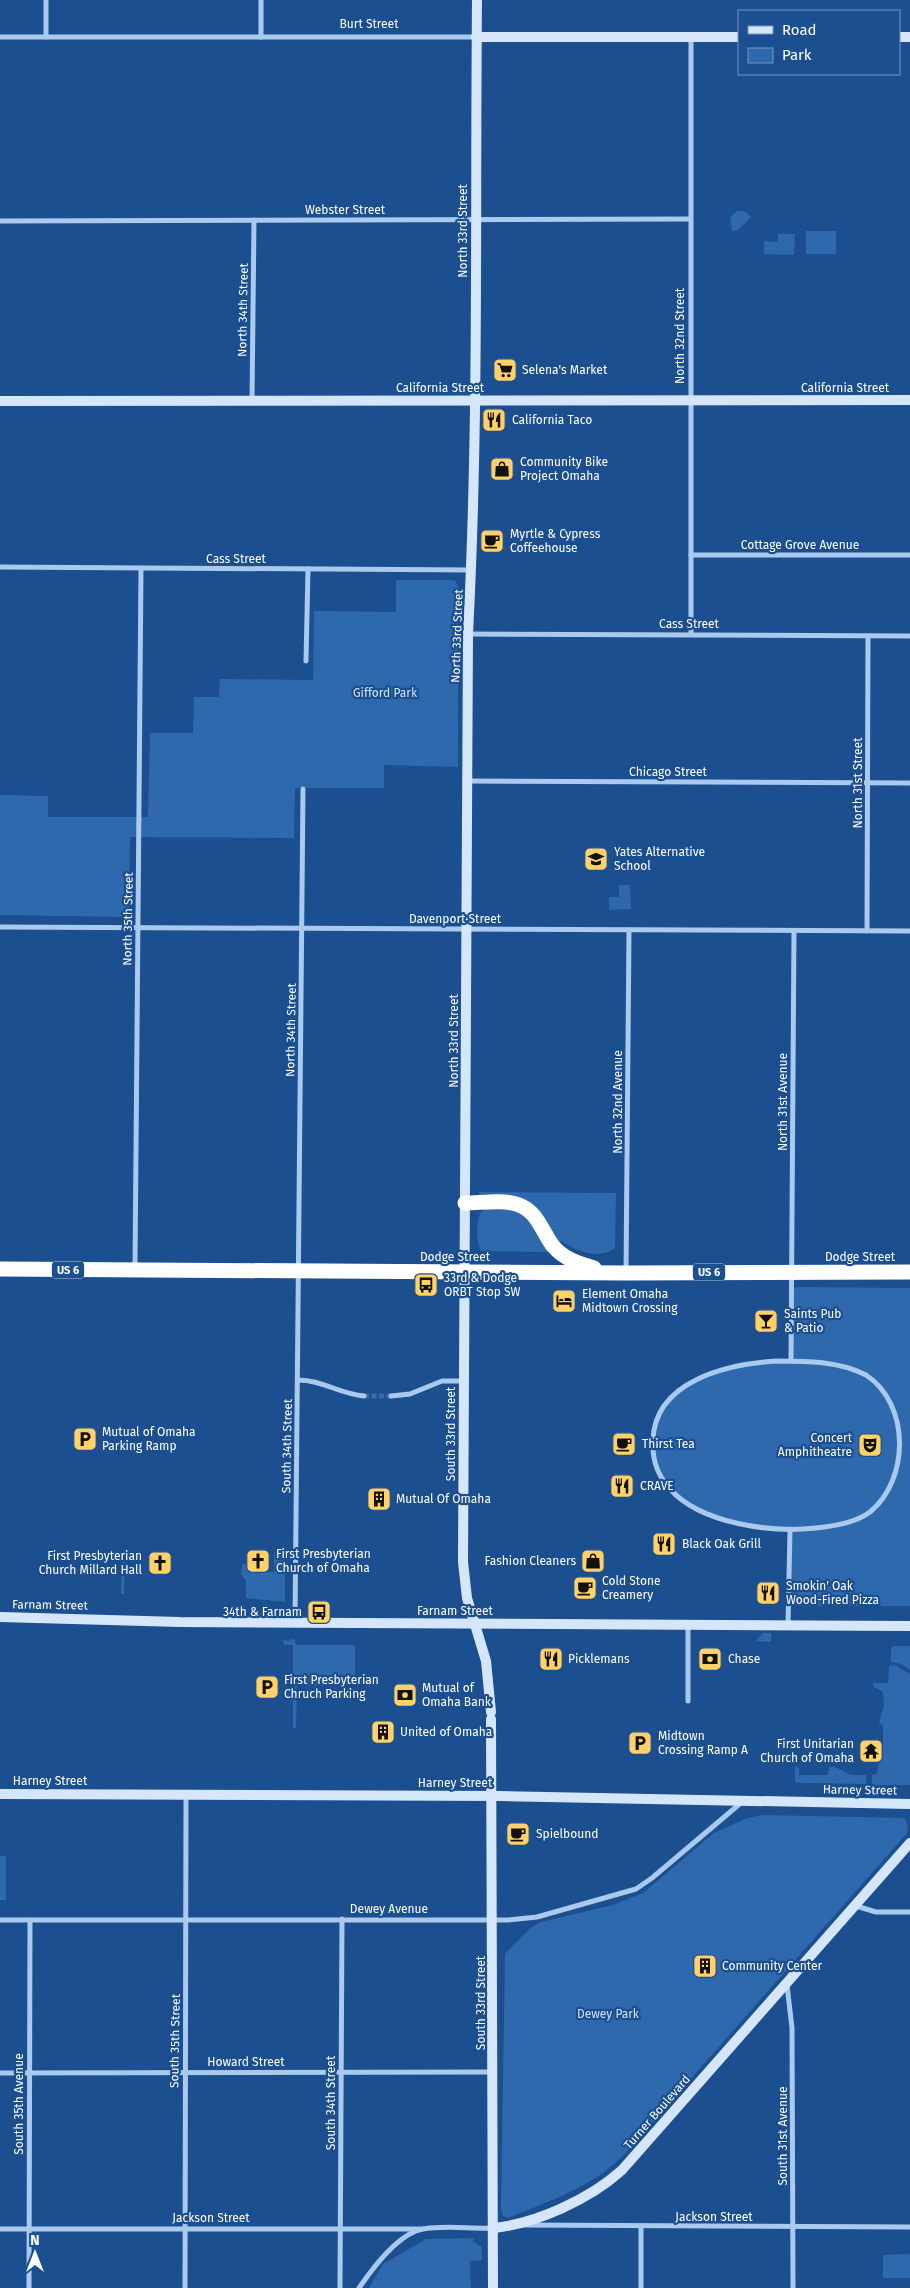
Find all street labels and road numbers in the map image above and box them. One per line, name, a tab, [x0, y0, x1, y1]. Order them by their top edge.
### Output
street label: Burt Street	[340, 17, 399, 31]
street label: North 33rd Street	[456, 184, 470, 278]
street label: Webster Street	[305, 203, 386, 217]
street label: North 34th Street	[235, 262, 251, 357]
street label: North 32nd Street	[673, 287, 687, 384]
street label: California Street	[396, 381, 485, 395]
street label: California Street	[801, 381, 890, 395]
street label: Cottage Grove Avenue	[741, 538, 859, 552]
street label: Cass Street	[206, 552, 267, 566]
street label: North 33rd Street	[448, 588, 466, 683]
street label: Cass Street	[659, 617, 720, 631]
street label: North 31st Street	[851, 737, 865, 828]
street label: Chicago Street	[629, 765, 708, 779]
street label: North 35th Street	[120, 872, 136, 966]
street label: Davenport Street	[409, 912, 502, 926]
street label: North 34th Street	[283, 982, 299, 1077]
street label: North 33rd Street	[447, 994, 461, 1088]
street label: North 32nd Avenue	[611, 1050, 625, 1154]
street label: North 31st Avenue	[776, 1053, 790, 1151]
street label: Dodge Street	[420, 1250, 491, 1264]
street label: Dodge Street	[825, 1250, 896, 1264]
road number: US 6	[52, 1262, 84, 1278]
road number: US 6	[693, 1264, 725, 1280]
street label: South 33rd Street	[444, 1386, 458, 1481]
street label: South 34th Street	[279, 1398, 295, 1493]
street label: Farnam Street	[12, 1597, 89, 1613]
street label: Farnam Street	[417, 1604, 494, 1618]
street label: Harney Street	[13, 1774, 88, 1788]
street label: Harney Street	[418, 1776, 493, 1790]
street label: Harney Street	[823, 1782, 898, 1798]
street label: Dewey Avenue	[350, 1902, 428, 1916]
street label: South 33rd Street	[474, 1955, 488, 2050]
street label: South 35th Street	[167, 1993, 183, 2088]
street label: South 35th Avenue	[12, 2053, 26, 2155]
street label: Howard Street	[207, 2055, 285, 2069]
street label: South 34th Street	[324, 2055, 338, 2150]
street label: Turner Boulevard	[621, 2072, 693, 2152]
street label: South 31st Avenue	[776, 2087, 790, 2185]
street label: Jackson Street	[675, 2210, 753, 2224]
street label: Jackson Street	[172, 2211, 250, 2225]

